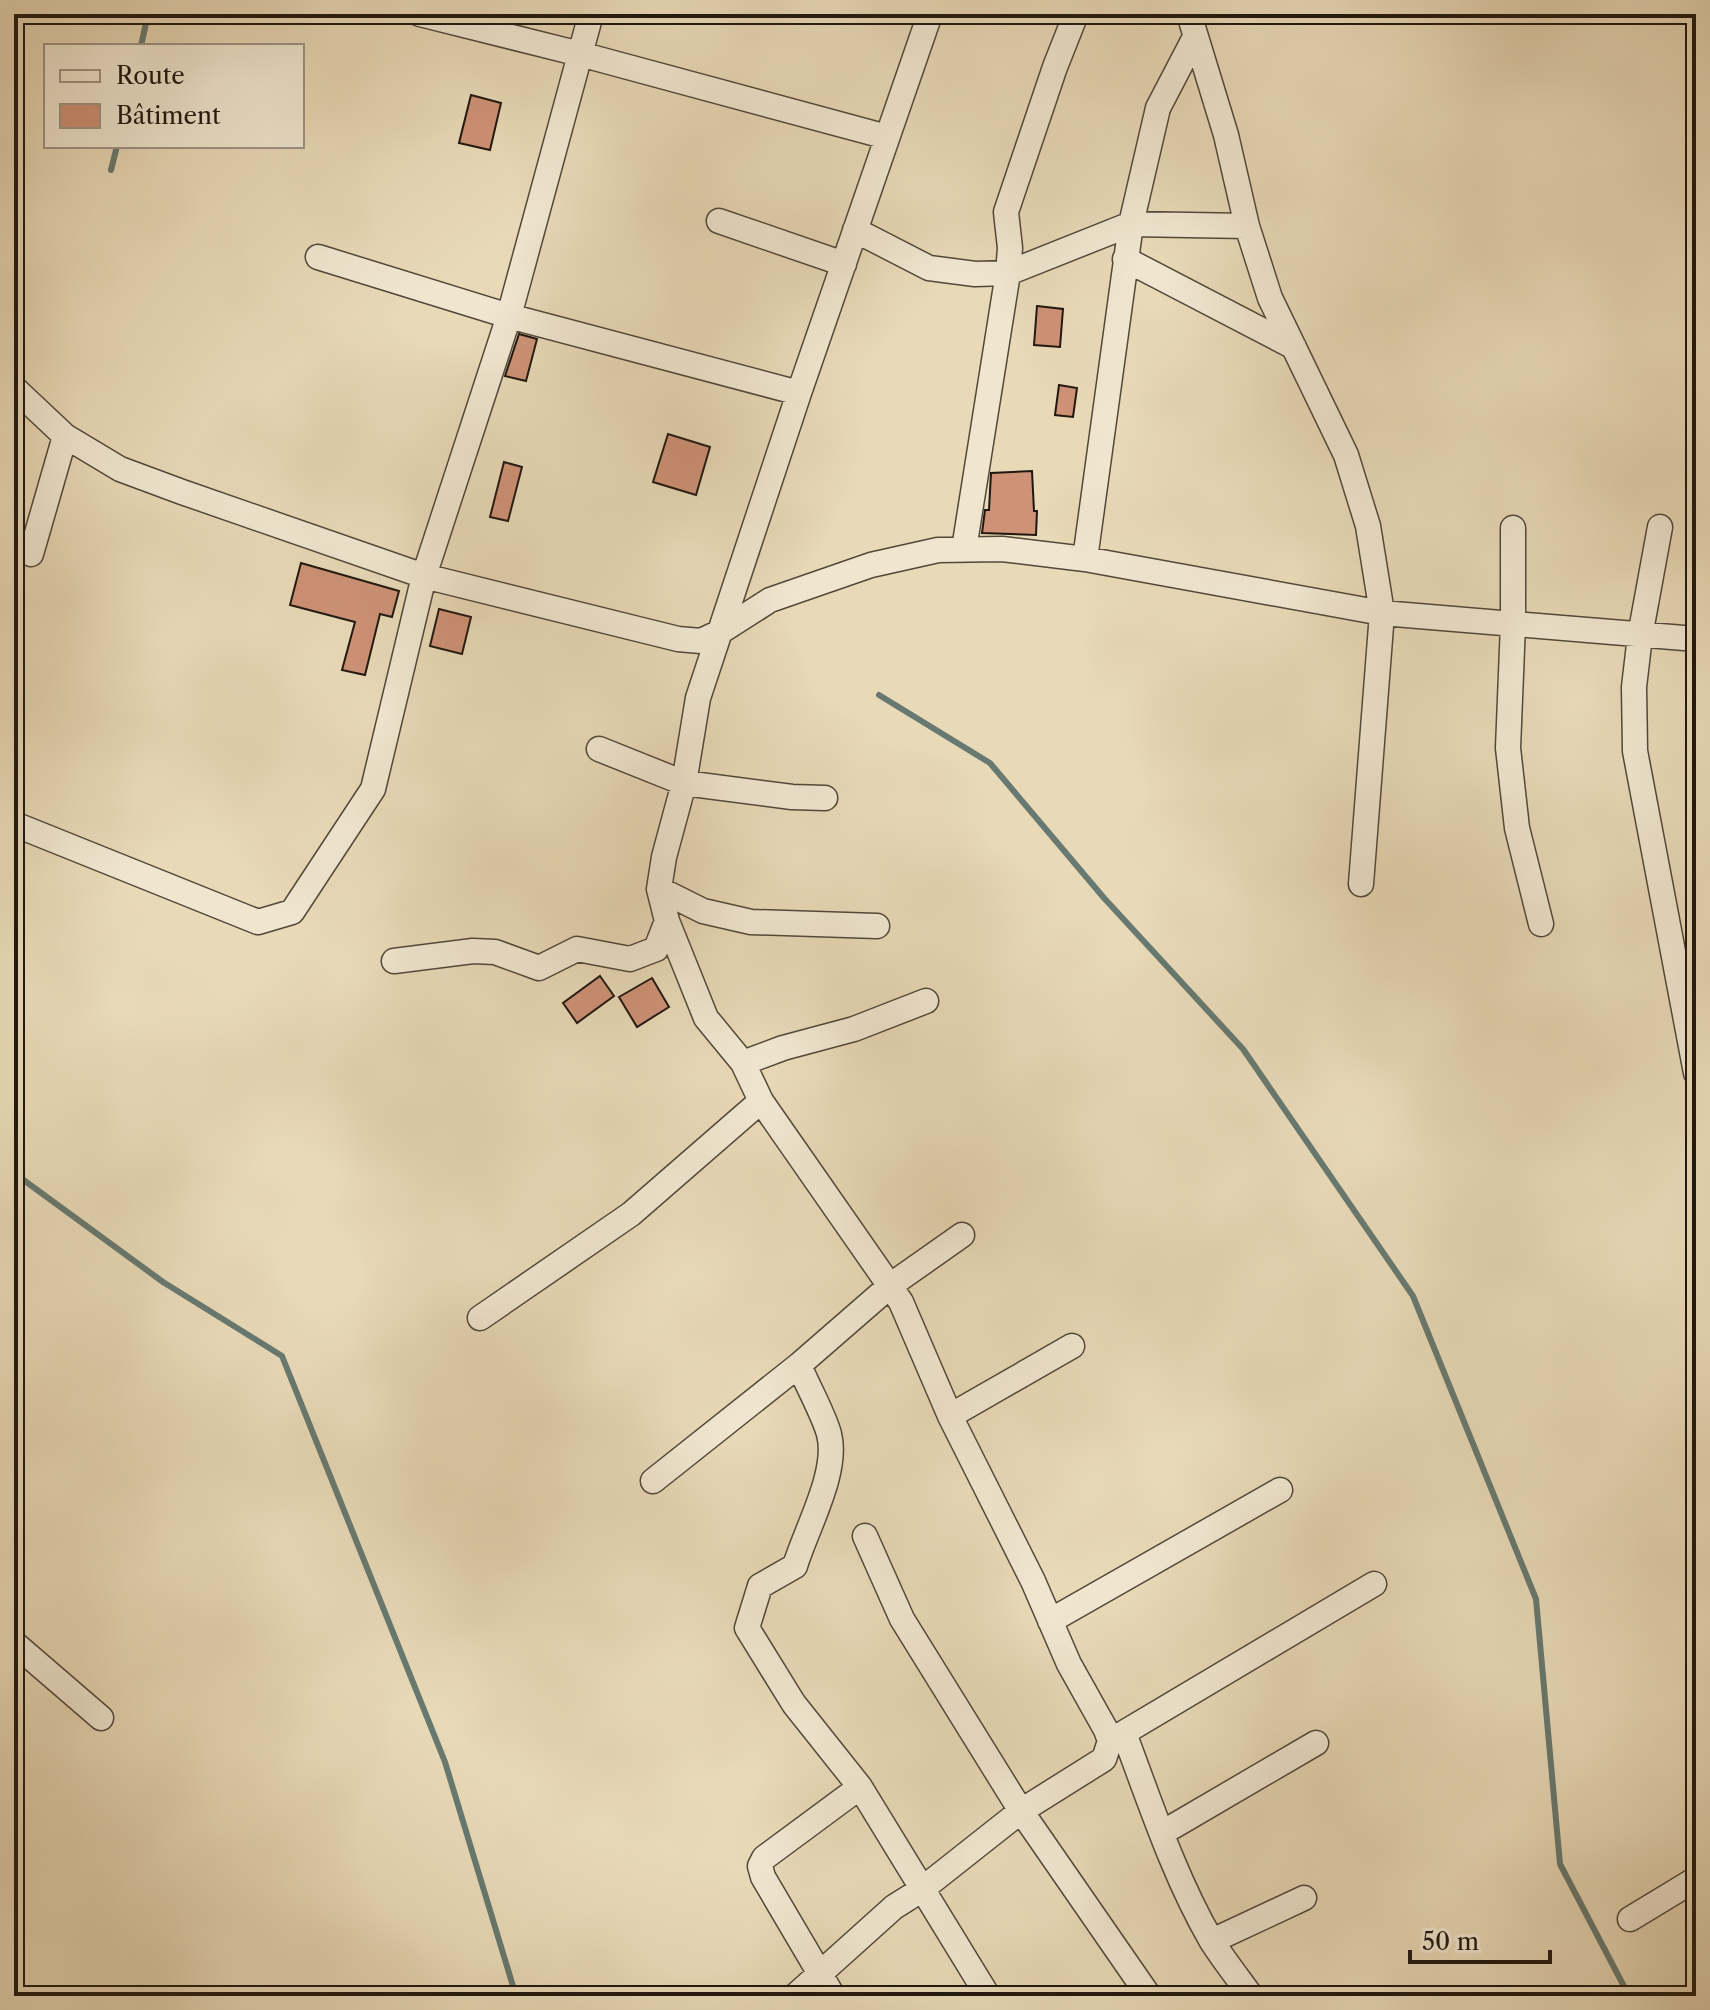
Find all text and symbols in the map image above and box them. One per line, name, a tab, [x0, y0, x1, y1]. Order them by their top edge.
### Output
legend	[44, 44, 304, 148]
text: Route	[116, 61, 185, 90]
text: Bâtiment	[116, 101, 221, 130]
scale bar	[1410, 1914, 1550, 1964]
text: 50 m	[1422, 1927, 1479, 1956]

